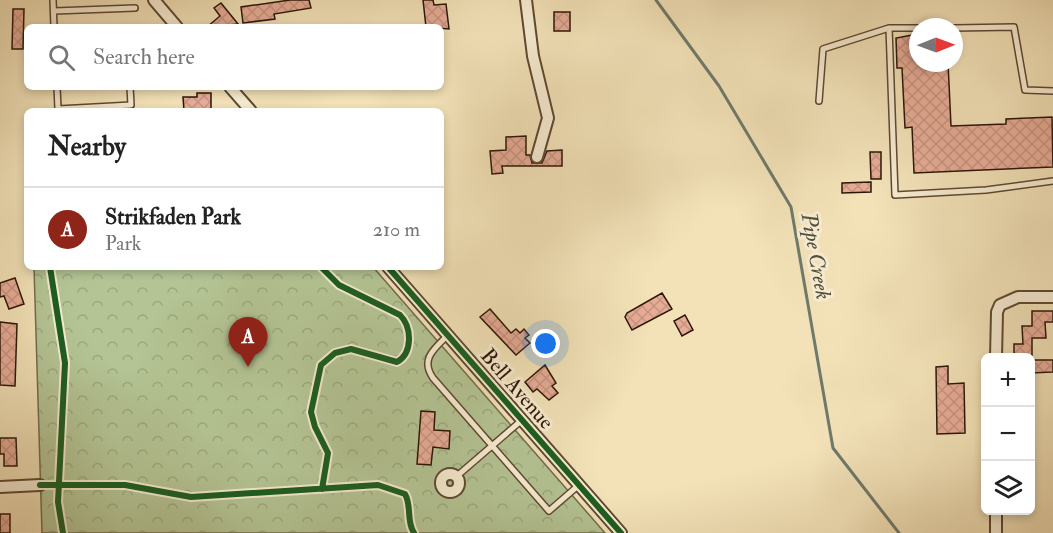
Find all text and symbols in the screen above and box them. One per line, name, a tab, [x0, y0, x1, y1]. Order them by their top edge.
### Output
north arrow	[909, 18, 963, 72]
search box	[24, 24, 444, 90]
icon: search	[45, 41, 78, 74]
text: Search here	[93, 43, 195, 71]
text: Nearby	[48, 131, 126, 163]
text: Strikfaden Park	[105, 203, 241, 231]
water label: Pipe Creek	[794, 209, 837, 302]
text: A	[61, 217, 74, 242]
text: 210 m	[373, 217, 420, 242]
text: Park	[105, 231, 141, 256]
pin: A	[228, 318, 268, 367]
your location	[531, 329, 560, 358]
street label: Bell Avenue	[474, 343, 560, 435]
map controls	[981, 353, 1035, 515]
button: +	[981, 353, 1035, 407]
button: −	[981, 407, 1035, 461]
button: layers	[981, 461, 1035, 515]

